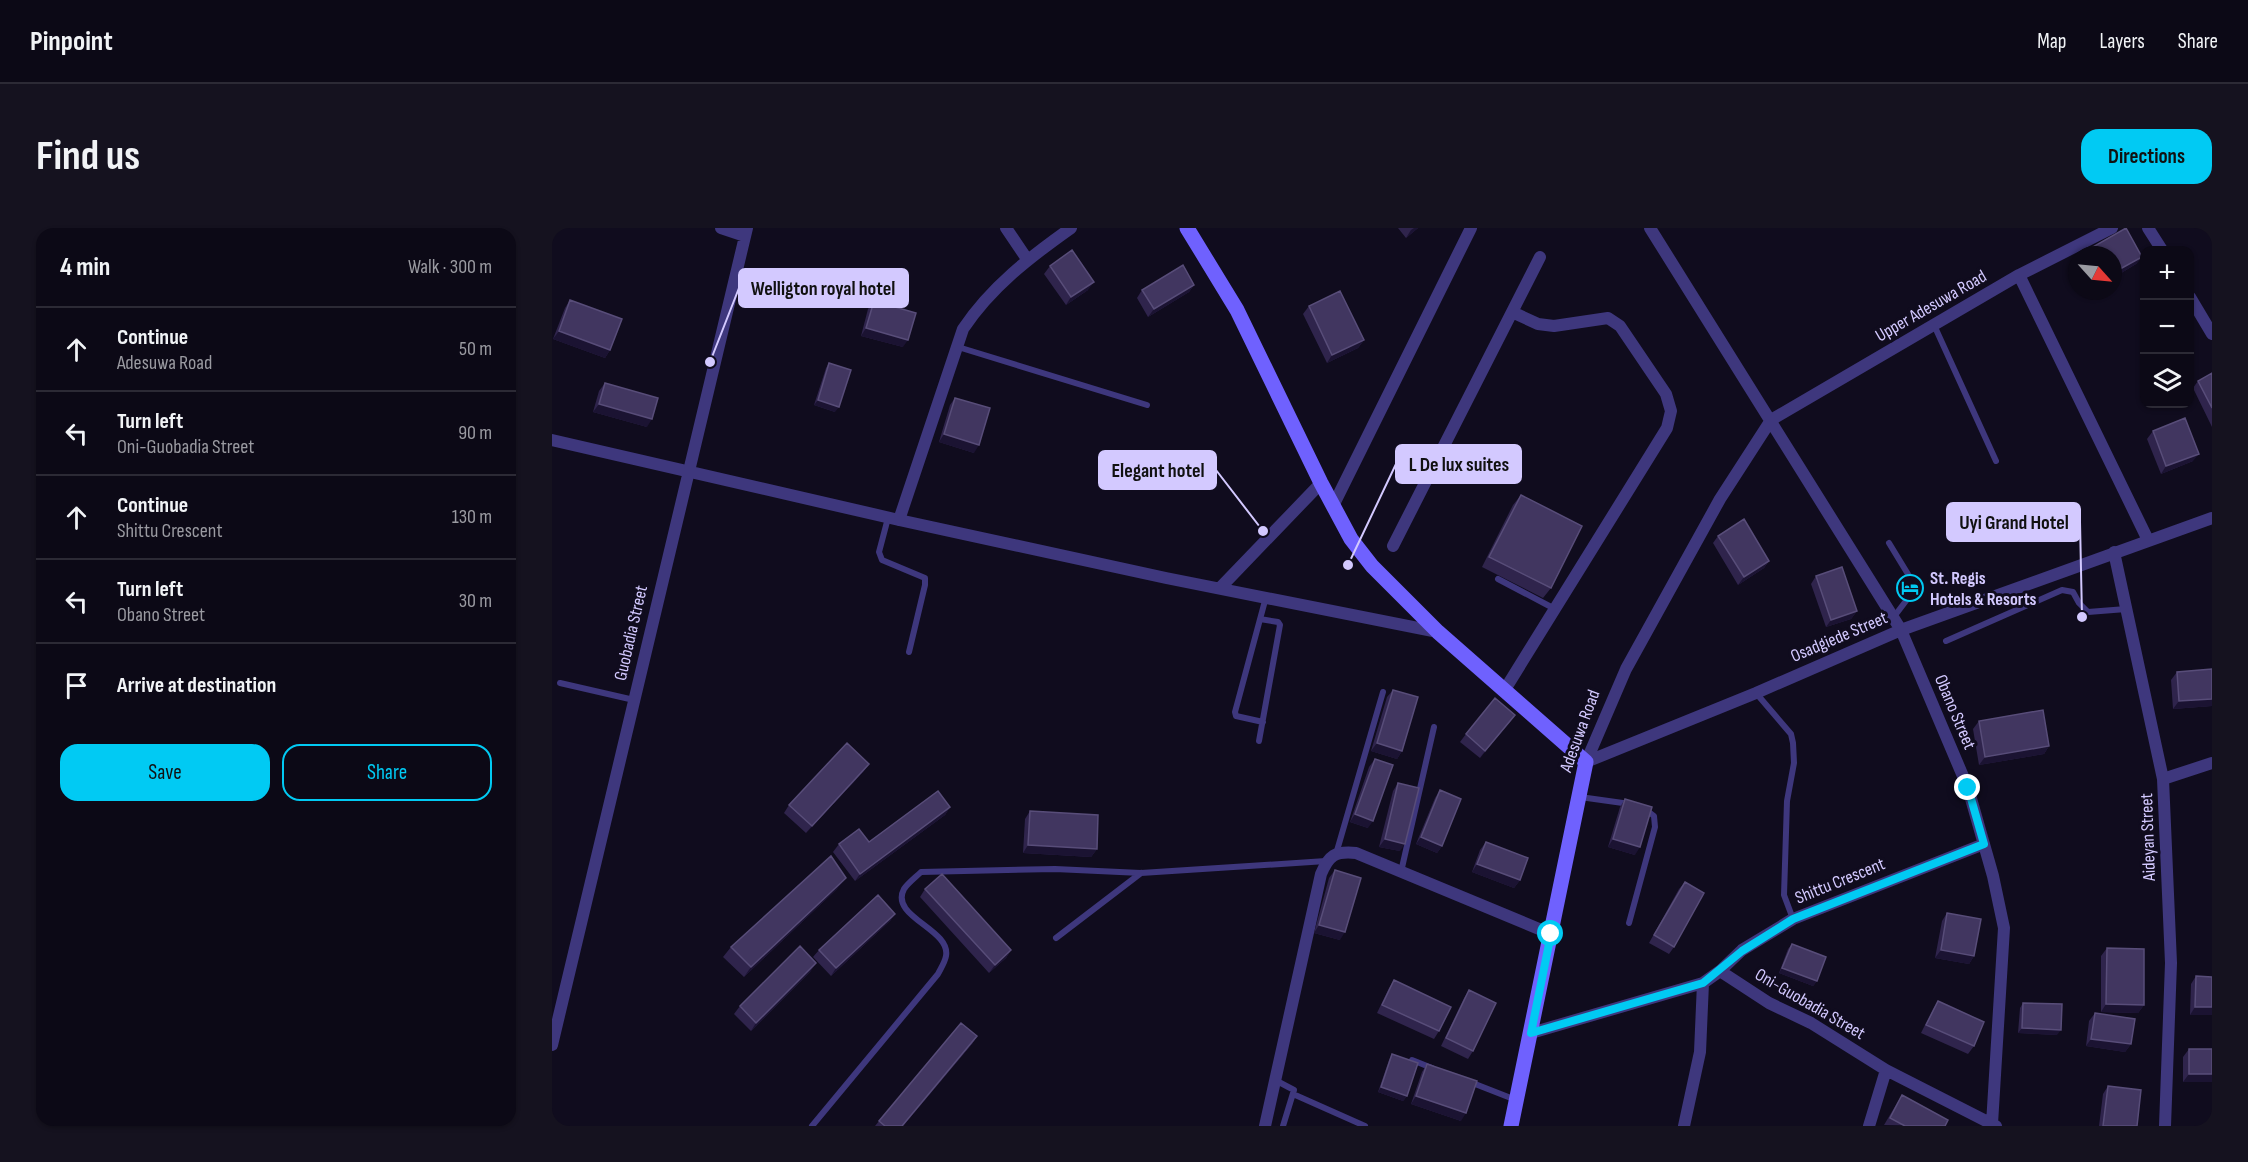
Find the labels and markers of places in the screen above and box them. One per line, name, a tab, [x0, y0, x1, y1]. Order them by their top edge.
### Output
callout: Welligton royal hotel	[739, 269, 908, 307]
callout: L De lux suites	[1396, 445, 1521, 483]
callout: Elegant hotel	[1099, 451, 1216, 489]
callout: Uyi Grand Hotel	[1947, 503, 2080, 541]
place label: St. Regis Hotels & Resorts	[1930, 568, 2037, 610]
hotel icon: St. Regis Hotels & Resorts	[1895, 573, 1925, 603]

